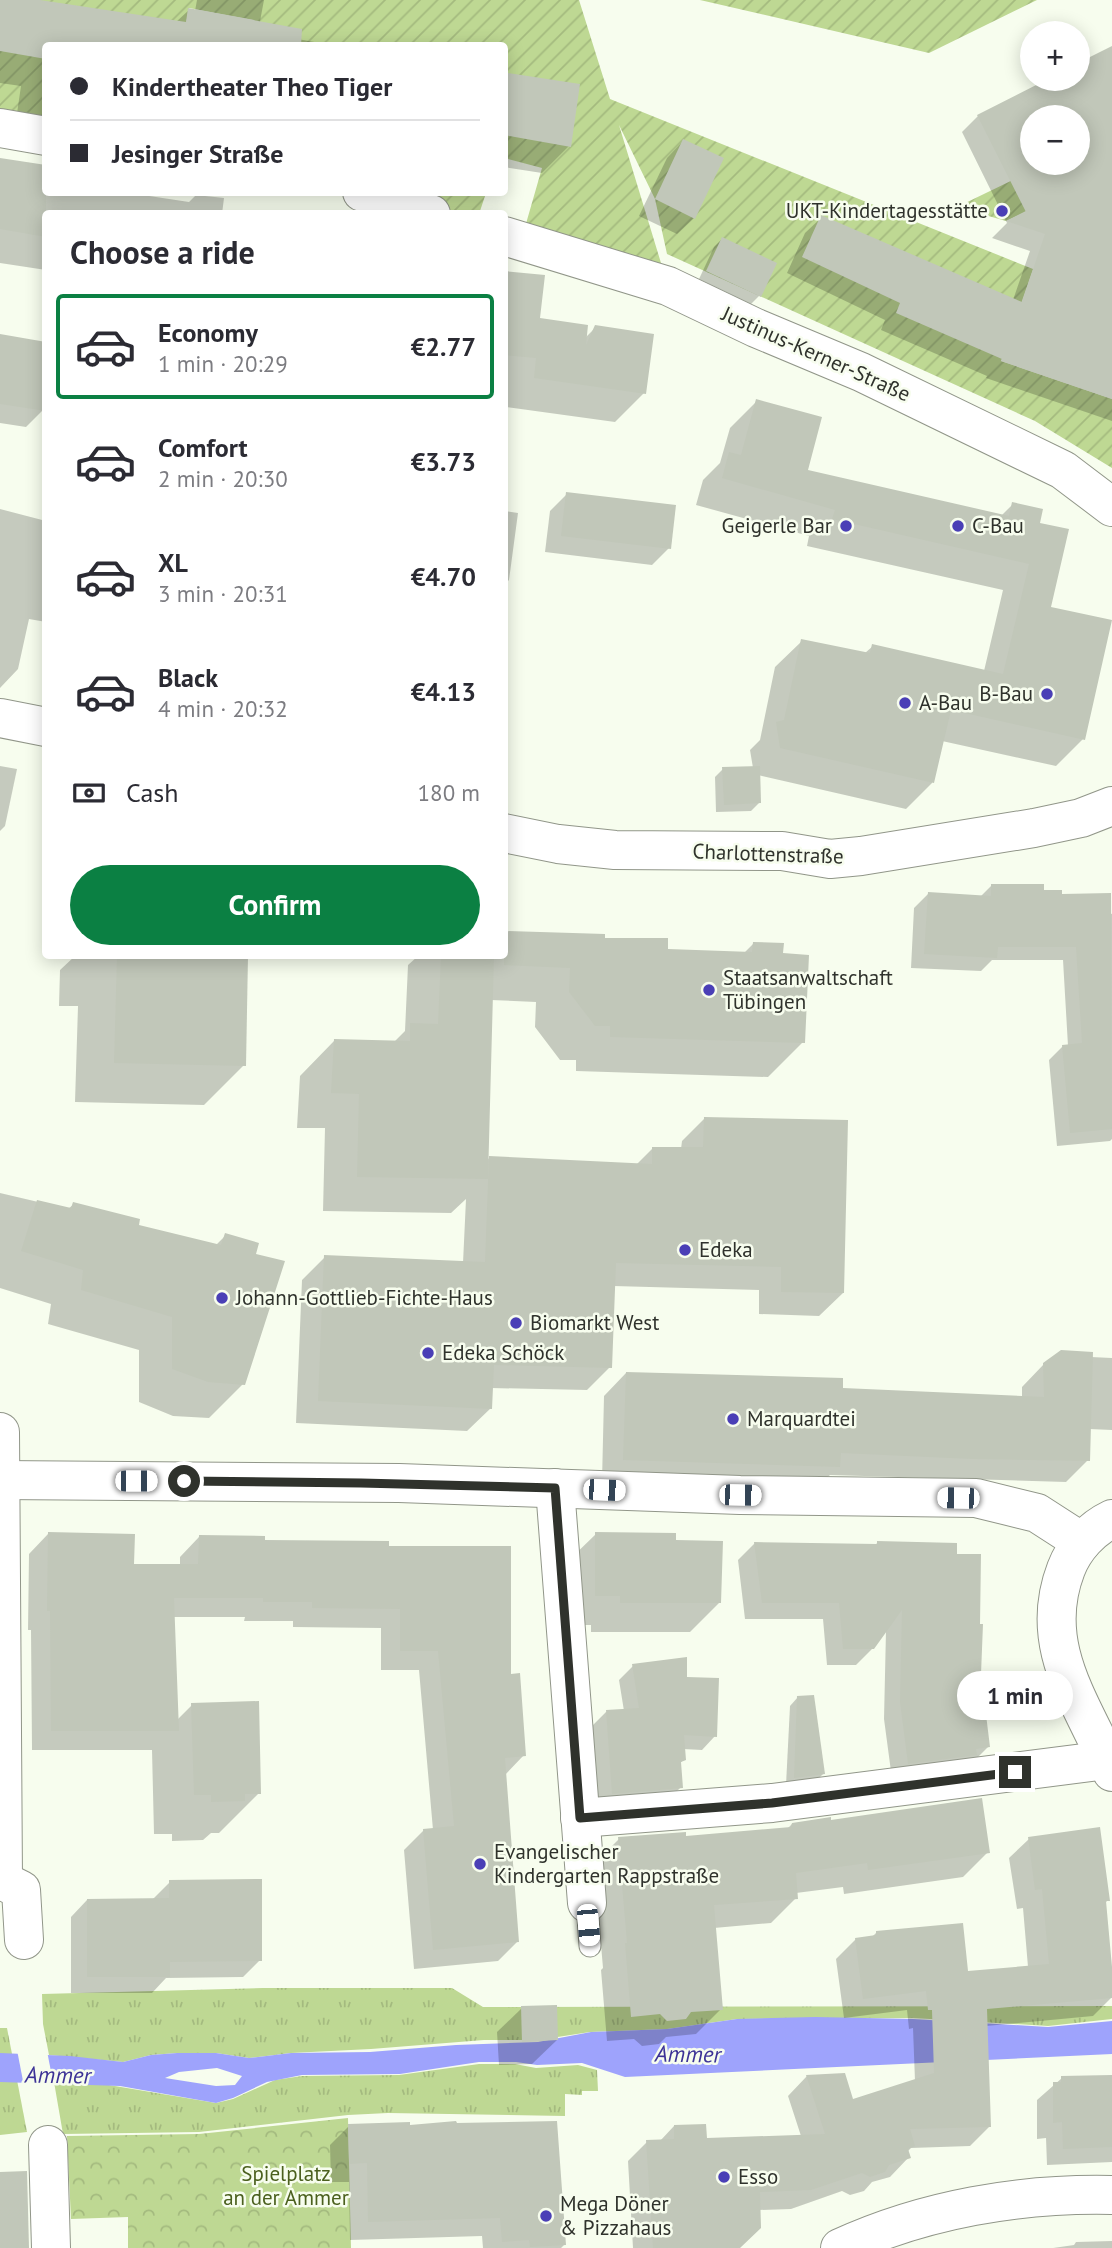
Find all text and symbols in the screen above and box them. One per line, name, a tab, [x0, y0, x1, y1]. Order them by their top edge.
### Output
map controls	[1020, 21, 1090, 175]
button: +	[1020, 21, 1090, 91]
text: Kindertheater Theo Tiger	[112, 70, 392, 103]
button: −	[1020, 105, 1090, 175]
text: Jesinger Straße	[112, 137, 283, 170]
place label: UKT-Kindertagesstätte	[786, 197, 988, 224]
marker: UKT-Kindertagesstätte	[994, 203, 1010, 219]
text: Choose a ride	[70, 231, 255, 273]
street label: Justinus-Kerner-Straße	[717, 299, 915, 407]
icon: car	[74, 315, 137, 378]
text: Economy	[158, 316, 258, 349]
text: €2.77	[411, 330, 476, 363]
text: 1 min · 20:29	[158, 349, 288, 378]
icon: car	[74, 430, 137, 493]
text: Comfort	[158, 431, 248, 464]
text: €3.73	[411, 445, 476, 478]
text: 2 min · 20:30	[158, 464, 288, 493]
place label: Geigerle Bar	[722, 512, 832, 539]
place label: C-Bau	[972, 512, 1024, 539]
marker: Geigerle Bar	[838, 518, 854, 534]
marker: C-Bau	[950, 518, 966, 534]
icon: car	[74, 545, 137, 608]
text: XL	[158, 546, 188, 579]
text: €4.70	[411, 560, 476, 593]
text: 3 min · 20:31	[158, 579, 288, 608]
icon: car	[74, 660, 137, 723]
text: Black	[158, 661, 218, 694]
text: €4.13	[411, 675, 476, 708]
place label: B-Bau	[979, 680, 1033, 707]
marker: B-Bau	[1039, 686, 1055, 702]
place label: A-Bau	[919, 689, 972, 716]
text: 4 min · 20:32	[158, 694, 288, 723]
marker: A-Bau	[897, 695, 913, 711]
icon: cash	[70, 774, 108, 812]
text: Cash	[126, 776, 178, 809]
text: 180 m	[418, 778, 480, 807]
street label: Charlottenstraße	[692, 837, 844, 870]
button: Confirm	[70, 865, 480, 945]
place label: Staatsanwaltschaft Tübingen	[723, 964, 893, 1015]
marker: Staatsanwaltschaft Tübingen	[701, 982, 717, 998]
place label: Edeka	[699, 1236, 753, 1263]
marker: Edeka	[677, 1242, 693, 1258]
place label: Johann-Gottlieb-Fichte-Haus	[235, 1284, 493, 1311]
marker: Johann-Gottlieb-Fichte-Haus	[214, 1290, 230, 1306]
place label: Biomarkt West	[530, 1309, 659, 1336]
marker: Biomarkt West	[508, 1315, 524, 1331]
place label: Edeka Schöck	[442, 1339, 564, 1366]
marker: Edeka Schöck	[420, 1345, 436, 1361]
place label: Marquardtei	[747, 1405, 856, 1432]
marker: Marquardtei	[725, 1411, 741, 1427]
route start	[168, 1465, 200, 1497]
car	[116, 1471, 158, 1492]
car	[583, 1479, 626, 1501]
car	[719, 1484, 762, 1506]
car	[937, 1487, 980, 1509]
callout: 1 min	[957, 1670, 1073, 1720]
text: 1 min	[987, 1681, 1043, 1710]
route end	[999, 1756, 1031, 1788]
place label: Evangelischer Kindergarten Rappstraße	[494, 1838, 719, 1889]
marker: Evangelischer Kindergarten Rappstraße	[472, 1856, 488, 1872]
car	[576, 1903, 601, 1947]
water label: Ammer	[654, 2038, 723, 2069]
water label: Ammer	[24, 2059, 93, 2090]
park label: Spielplatz an der Ammer	[223, 2160, 349, 2211]
place label: Esso	[738, 2163, 778, 2190]
marker: Esso	[716, 2169, 732, 2185]
place label: Mega Döner & Pizzahaus	[560, 2190, 671, 2241]
marker: Mega Döner & Pizzahaus	[538, 2208, 554, 2224]

